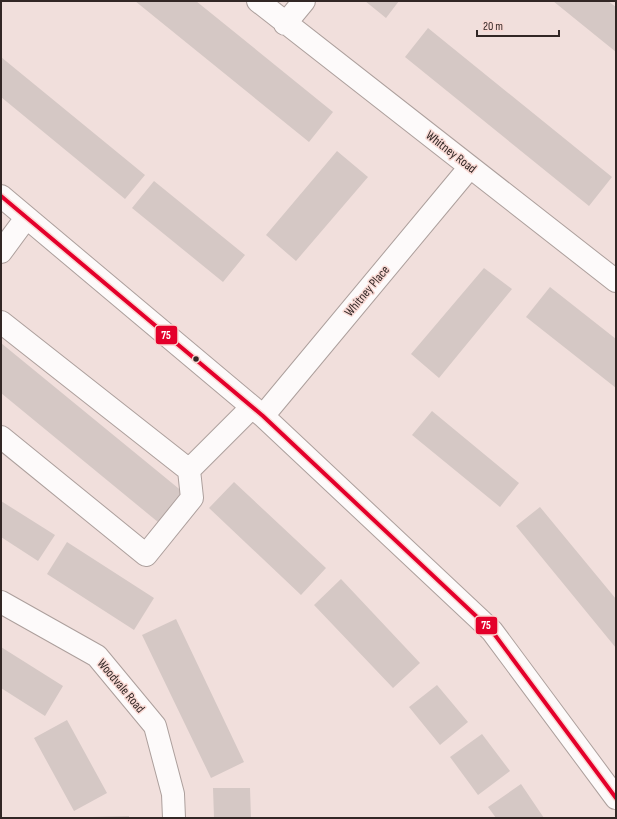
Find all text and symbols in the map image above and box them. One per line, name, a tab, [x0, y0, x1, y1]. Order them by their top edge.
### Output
scale bar	[477, 12, 559, 38]
text: 20 m	[483, 19, 503, 34]
street label: Whitney Road	[422, 127, 480, 177]
street label: Whitney Place	[341, 262, 393, 320]
line badge: 75	[155, 325, 178, 345]
text: 75	[161, 329, 171, 342]
unlabelled marker	[191, 354, 201, 364]
line badge: 75	[475, 616, 498, 635]
text: 75	[481, 619, 491, 632]
street label: Woodvale Road	[94, 656, 148, 716]

